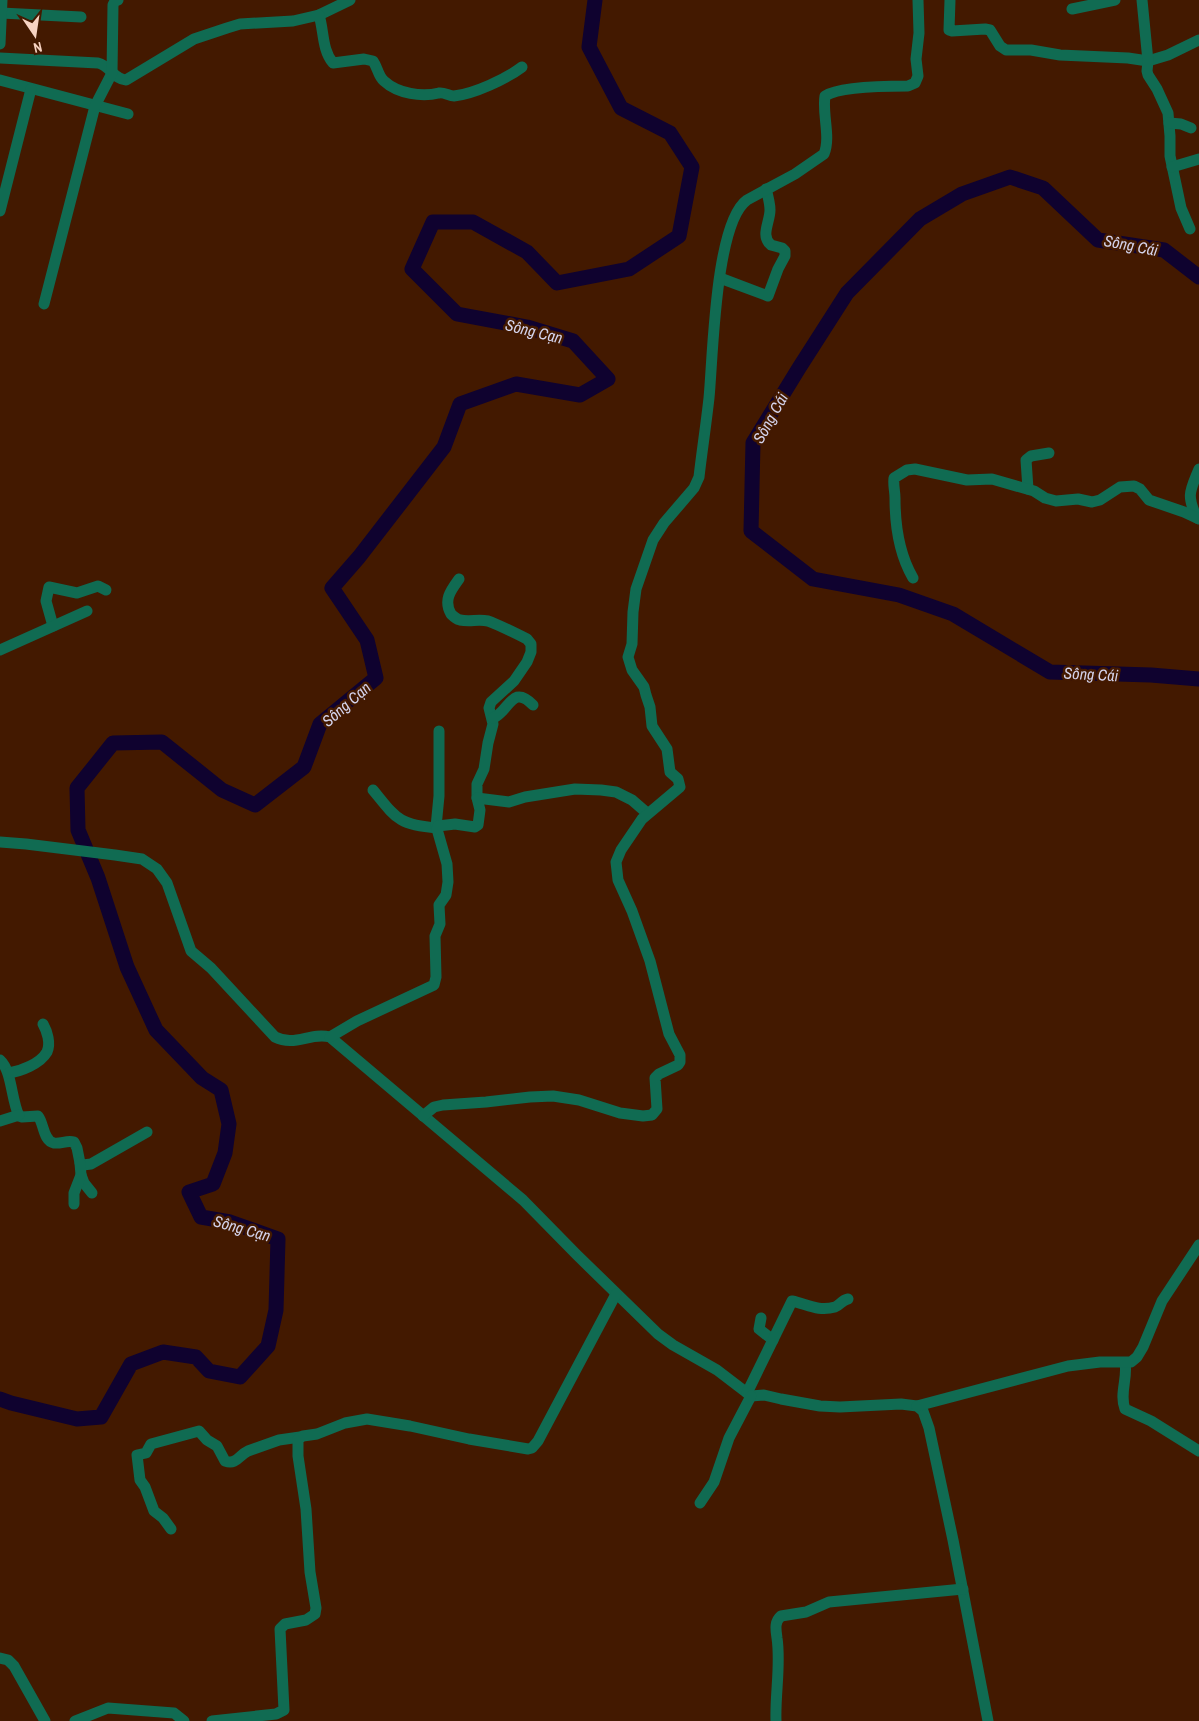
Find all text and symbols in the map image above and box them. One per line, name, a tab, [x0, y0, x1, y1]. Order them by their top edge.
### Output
north arrow	[10, 10, 60, 60]
text: N	[32, 38, 44, 57]
water label: Sông Cái	[1102, 229, 1160, 261]
water label: Sông Cạn	[503, 313, 565, 349]
water label: Sông Cái	[747, 388, 793, 447]
water label: Sông Cái	[1063, 662, 1119, 686]
water label: Sông Cạn	[317, 677, 375, 731]
water label: Sông Cạn	[211, 1209, 273, 1247]

